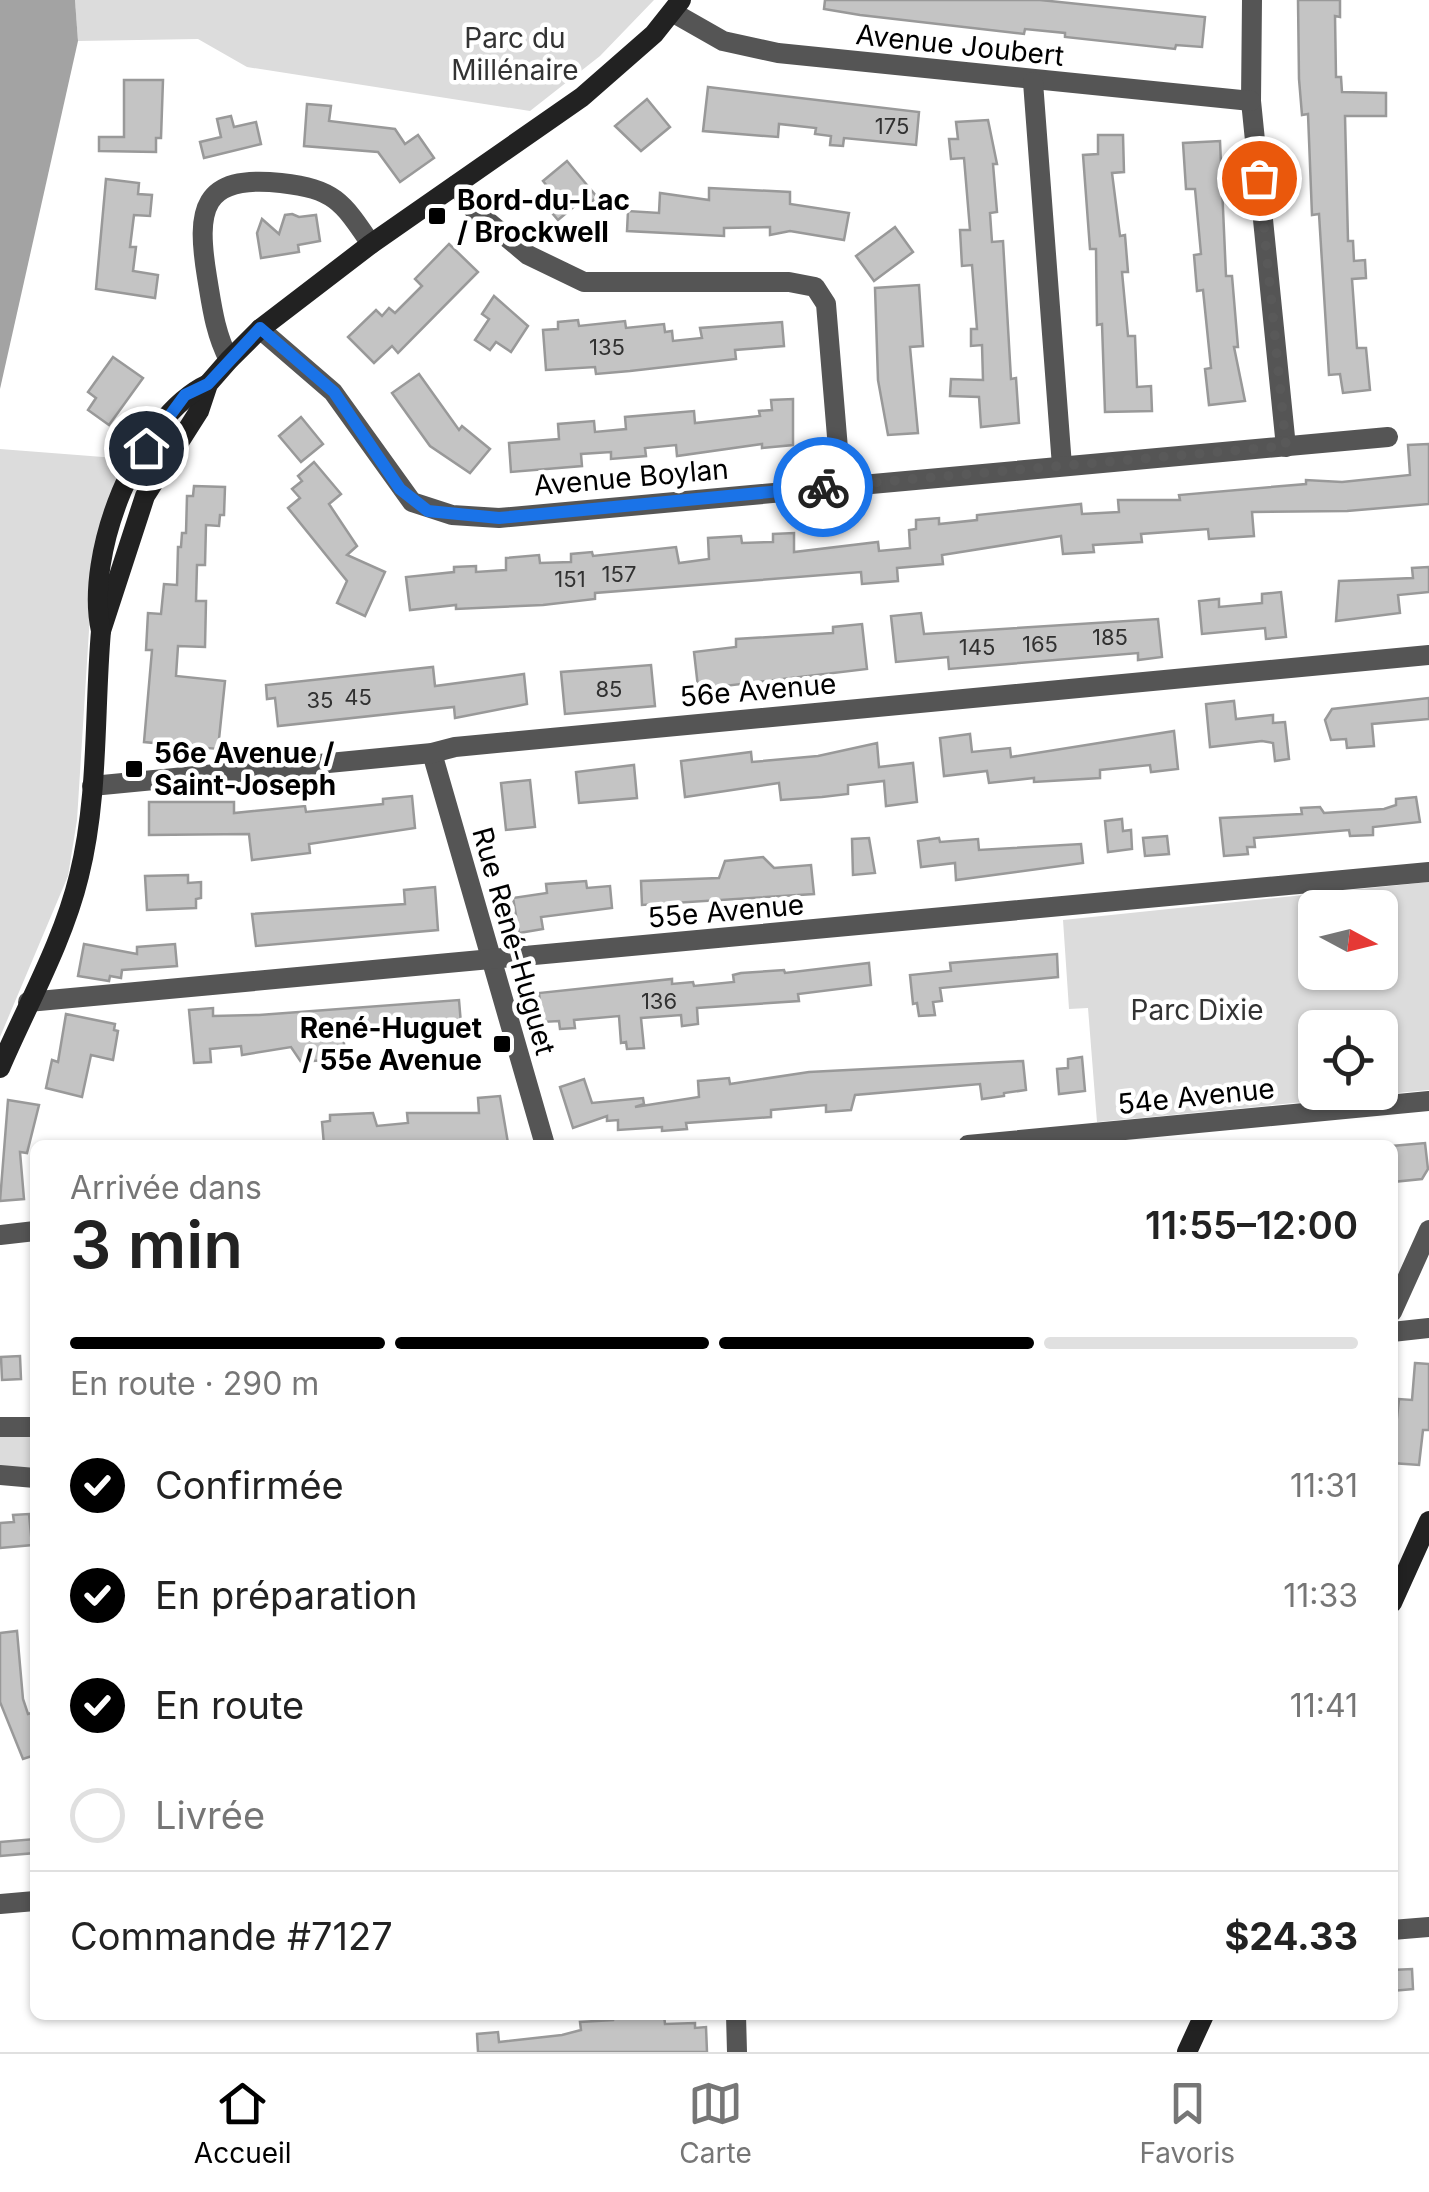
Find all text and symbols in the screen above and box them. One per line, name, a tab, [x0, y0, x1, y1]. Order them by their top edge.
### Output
street label: Avenue Joubert	[854, 17, 1066, 73]
park label: Parc du Millénaire	[451, 21, 579, 87]
house number: 175	[875, 113, 909, 139]
pin	[1217, 136, 1302, 221]
icon: bag	[1232, 151, 1287, 206]
place label: Bord-du-Lac / Brockwell	[457, 183, 630, 249]
marker: Bord-du-Lac / Brockwell	[426, 205, 448, 227]
house number: 135	[589, 334, 625, 360]
pin	[104, 406, 189, 491]
icon: home	[119, 421, 174, 476]
courier	[773, 437, 873, 537]
street label: Avenue Boylan	[532, 452, 730, 502]
icon: bike	[796, 460, 851, 515]
house number: 157	[602, 561, 636, 587]
house number: 151	[554, 566, 586, 592]
house number: 185	[1092, 624, 1128, 650]
house number: 165	[1022, 631, 1058, 657]
house number: 145	[959, 634, 995, 660]
street label: 56e Avenue	[678, 666, 838, 714]
house number: 85	[596, 676, 622, 702]
house number: 45	[344, 684, 372, 710]
house number: 35	[307, 687, 333, 713]
place label: 56e Avenue / Saint-Joseph	[154, 736, 336, 802]
marker: 56e Avenue / Saint-Joseph	[123, 758, 145, 780]
street label: Rue René-Huguet	[465, 823, 563, 1059]
street label: 55e Avenue	[647, 887, 805, 935]
north arrow	[1298, 890, 1398, 990]
map controls	[1298, 890, 1398, 1110]
house number: 136	[641, 988, 677, 1014]
park label: Parc Dixie	[1131, 993, 1263, 1027]
button: locate	[1298, 1010, 1398, 1110]
place label: René-Huguet / 55e Avenue	[300, 1011, 482, 1077]
marker: René-Huguet / 55e Avenue	[491, 1033, 513, 1055]
street label: 54e Avenue	[1116, 1071, 1276, 1121]
text: Arrivée dans	[70, 1168, 262, 1207]
text: 11:55–12:00	[1145, 1202, 1358, 1248]
text: 3 min	[70, 1205, 243, 1284]
text: En route · 290 m	[70, 1364, 319, 1403]
icon: check	[70, 1458, 125, 1513]
text: Confirmée	[155, 1462, 344, 1508]
text: 11:31	[1290, 1466, 1358, 1505]
icon: check	[70, 1568, 125, 1623]
text: En préparation	[155, 1572, 418, 1618]
text: 11:33	[1283, 1576, 1358, 1615]
icon: check	[70, 1678, 125, 1733]
text: En route	[155, 1682, 304, 1728]
text: 11:41	[1290, 1686, 1358, 1725]
text: Livrée	[155, 1792, 265, 1838]
text: Commande #7127	[70, 1913, 393, 1959]
text: $24.33	[1224, 1913, 1358, 1959]
tab: Accueil	[194, 2076, 292, 2170]
tab: Carte	[679, 2076, 752, 2170]
tab: Favoris	[1139, 2076, 1235, 2170]

